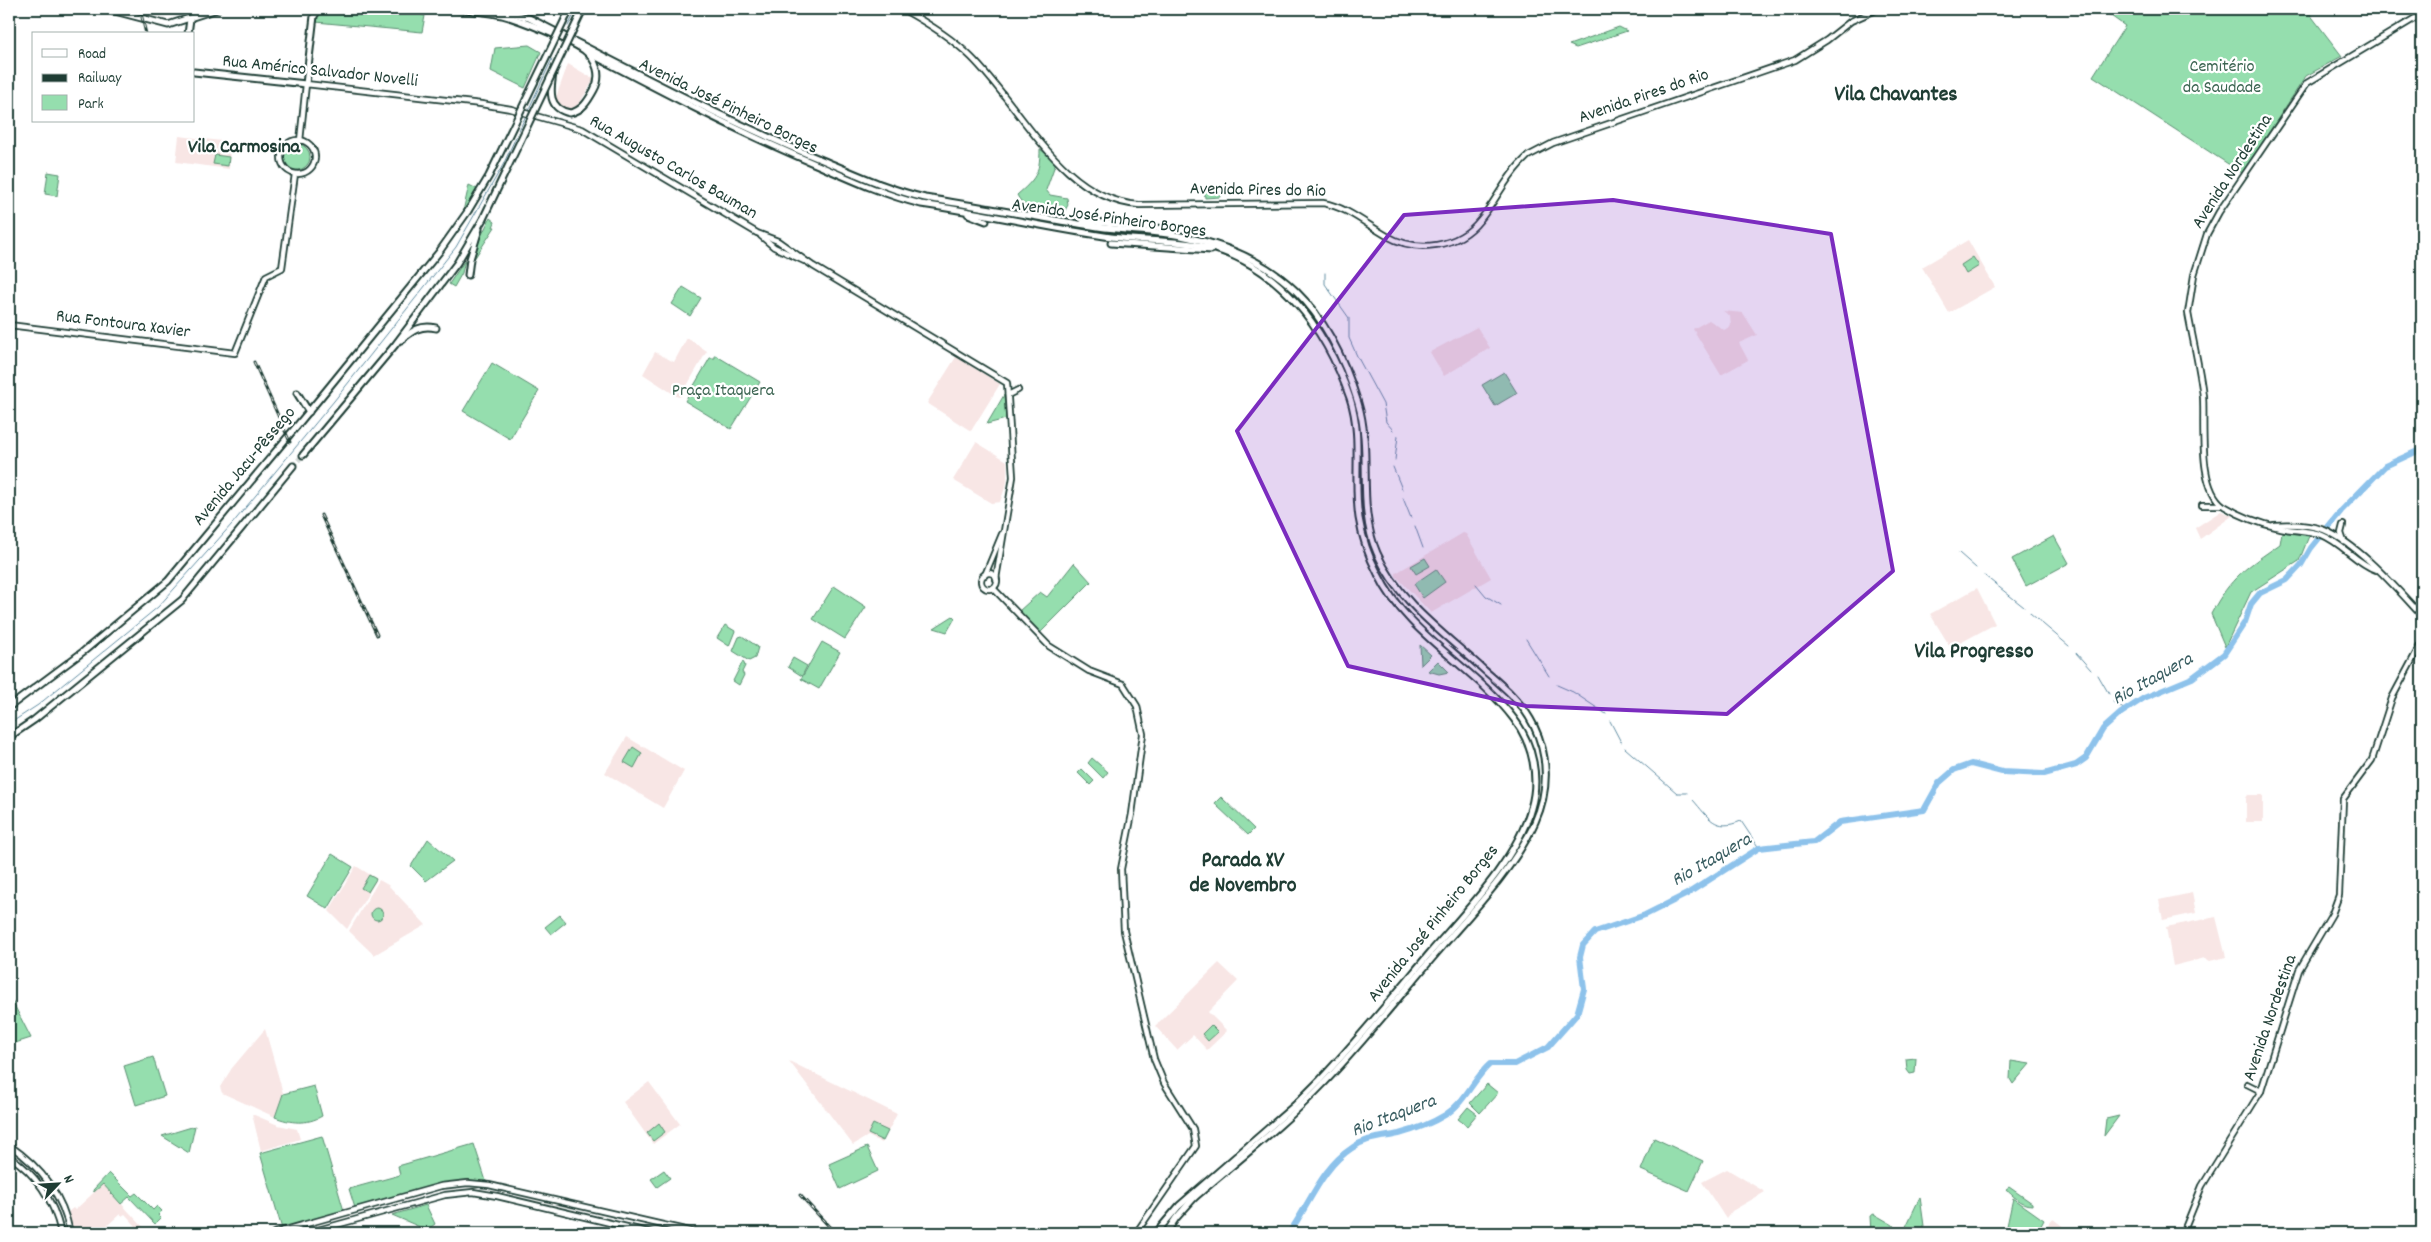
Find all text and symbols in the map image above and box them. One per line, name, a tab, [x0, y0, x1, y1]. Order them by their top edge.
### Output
legend	[32, 32, 195, 122]
text: Road	[78, 44, 106, 66]
street label: Rua Américo Salvador Novelli	[221, 49, 419, 95]
street label: Avenida José Pinheiro Borges	[634, 53, 822, 161]
park label: Cemitério da Saudade	[2183, 55, 2261, 101]
street label: Avenida Pires do Rio	[1576, 63, 1712, 131]
text: Railway	[78, 68, 122, 90]
district label: Vila Chavantes	[1834, 80, 1958, 111]
text: Park	[78, 94, 104, 116]
street label: Avenida Nordestina	[2187, 109, 2280, 234]
street label: Rua Augusto Carlos Bauman	[584, 110, 762, 226]
district label: Vila Carmosina	[188, 134, 301, 162]
street label: Avenida Pires do Rio	[1190, 177, 1326, 205]
street label: Avenida José Pinheiro Borges	[1010, 193, 1208, 245]
street label: Rua Fontoura Xavier	[54, 304, 192, 346]
park label: Praça Itaquera	[672, 379, 775, 404]
street label: Avenida Jacu-Pêssego	[188, 402, 302, 532]
district label: Vila Progresso	[1915, 637, 2034, 668]
water label: Rio Itaquera	[2108, 646, 2199, 713]
water label: Rio Itaquera	[1667, 827, 1758, 895]
street label: Avenida José Pinheiro Borges	[1362, 840, 1506, 1008]
district label: Parada XV de Novembro	[1189, 846, 1297, 902]
street label: Avenida Nordestina	[2238, 951, 2304, 1085]
water label: Rio Itaquera	[1348, 1088, 1441, 1145]
north arrow	[32, 1160, 82, 1210]
text: N	[57, 1172, 79, 1187]

